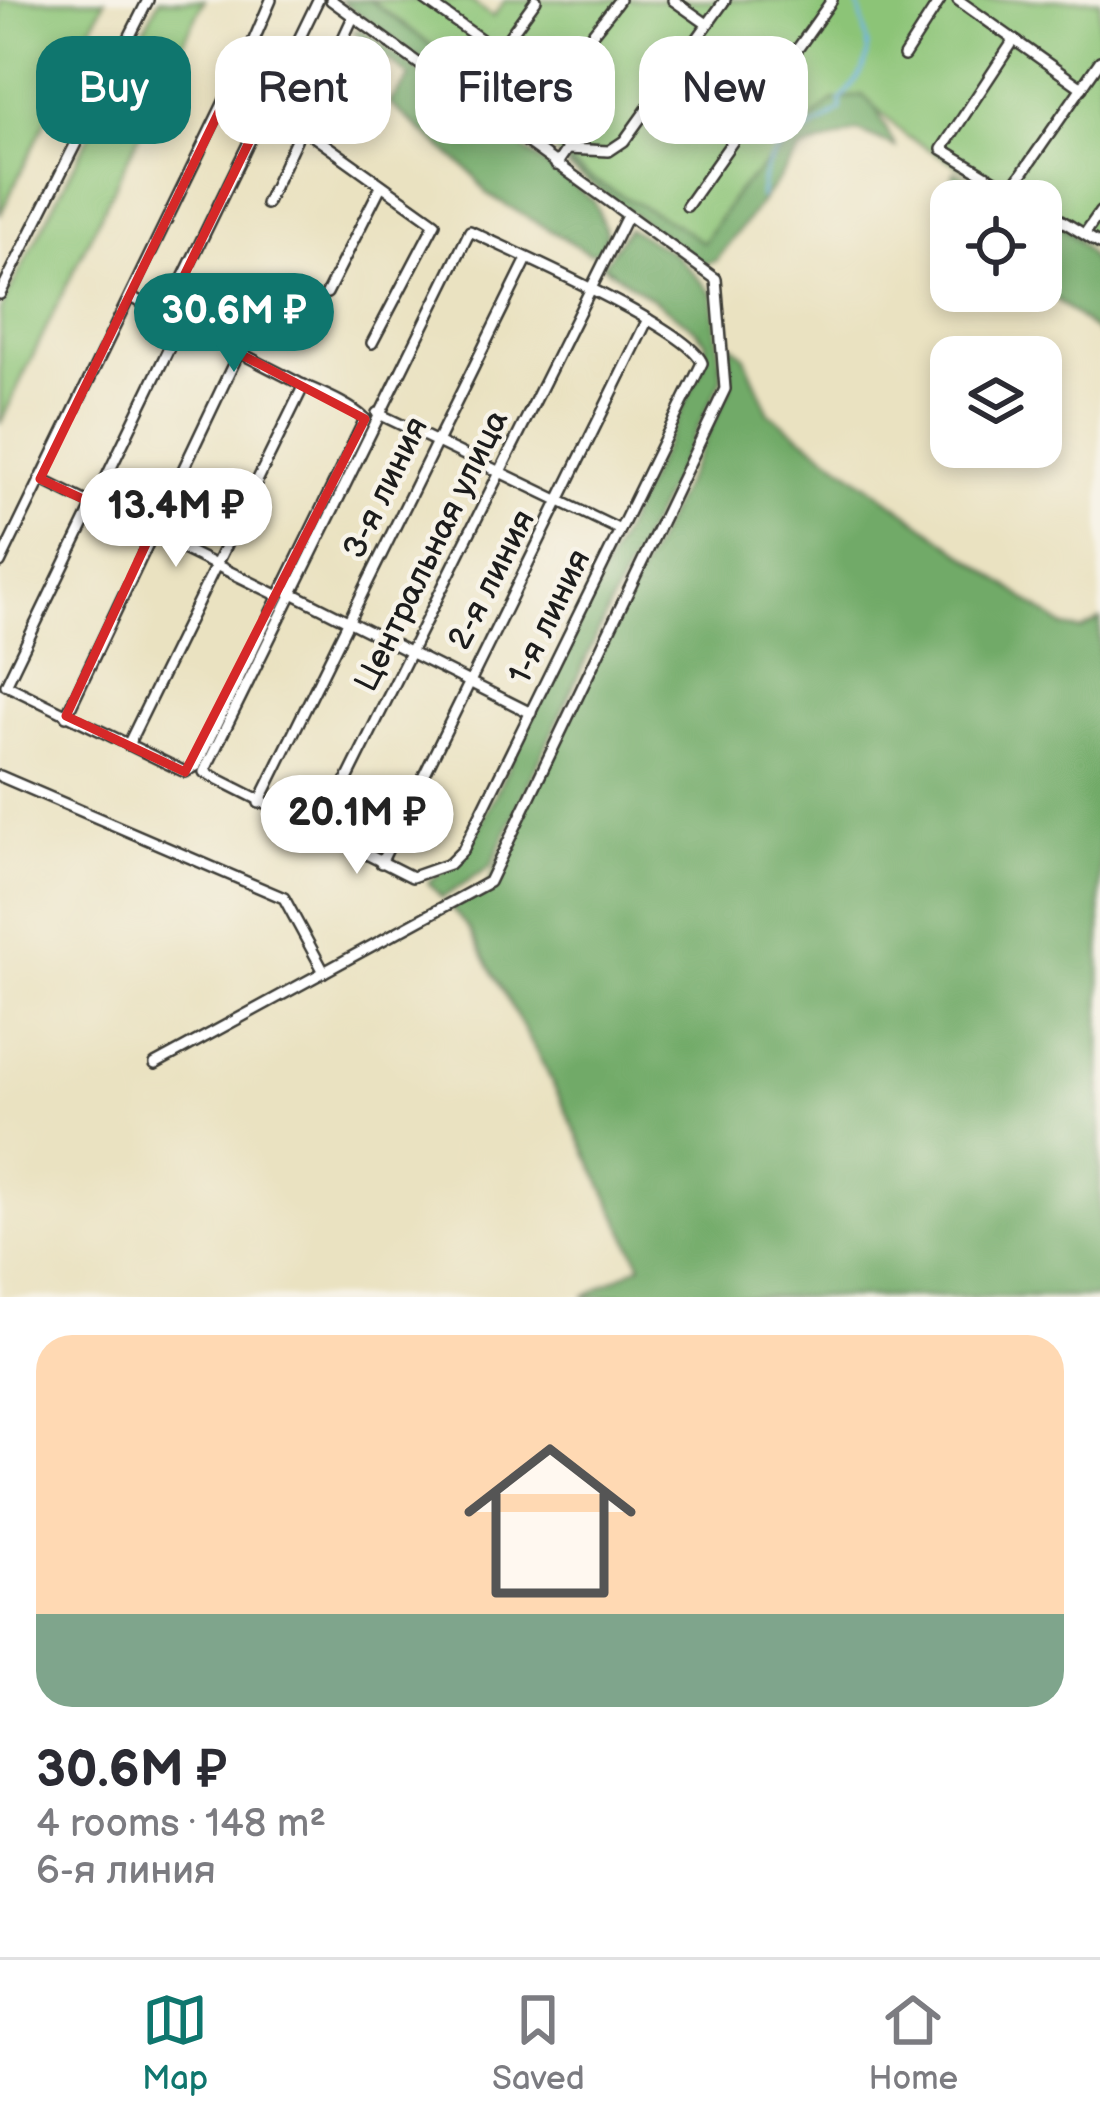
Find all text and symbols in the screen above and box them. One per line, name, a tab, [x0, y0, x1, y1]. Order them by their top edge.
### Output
chip: Buy	[36, 36, 191, 144]
chip: Rent	[215, 36, 391, 144]
chip: Filters	[415, 36, 615, 144]
chip: New	[639, 36, 808, 144]
map controls	[930, 180, 1062, 468]
button: locate	[930, 180, 1062, 312]
pin: 30.6M ₽	[123, 273, 345, 375]
text: 30.6M ₽	[161, 288, 307, 335]
button: layers	[930, 336, 1062, 468]
street label: Центральная улица	[346, 404, 517, 698]
street label: 3-я линия	[334, 411, 437, 565]
pin: 13.4M ₽	[65, 468, 287, 570]
text: 13.4M ₽	[107, 483, 245, 530]
street label: 2-я линия	[440, 503, 544, 656]
street label: 1-я линия	[500, 543, 599, 691]
pin: 20.1M ₽	[246, 775, 468, 877]
text: 20.1M ₽	[288, 790, 426, 837]
icon: home	[442, 1413, 658, 1629]
text: 30.6M ₽	[36, 1740, 227, 1801]
text: 4 rooms · 148 m²	[36, 1801, 326, 1848]
text: 6-я линия	[36, 1848, 216, 1895]
tab: Map	[142, 1987, 208, 2099]
tab: Saved	[492, 1987, 585, 2099]
tab: Home	[868, 1987, 958, 2099]

